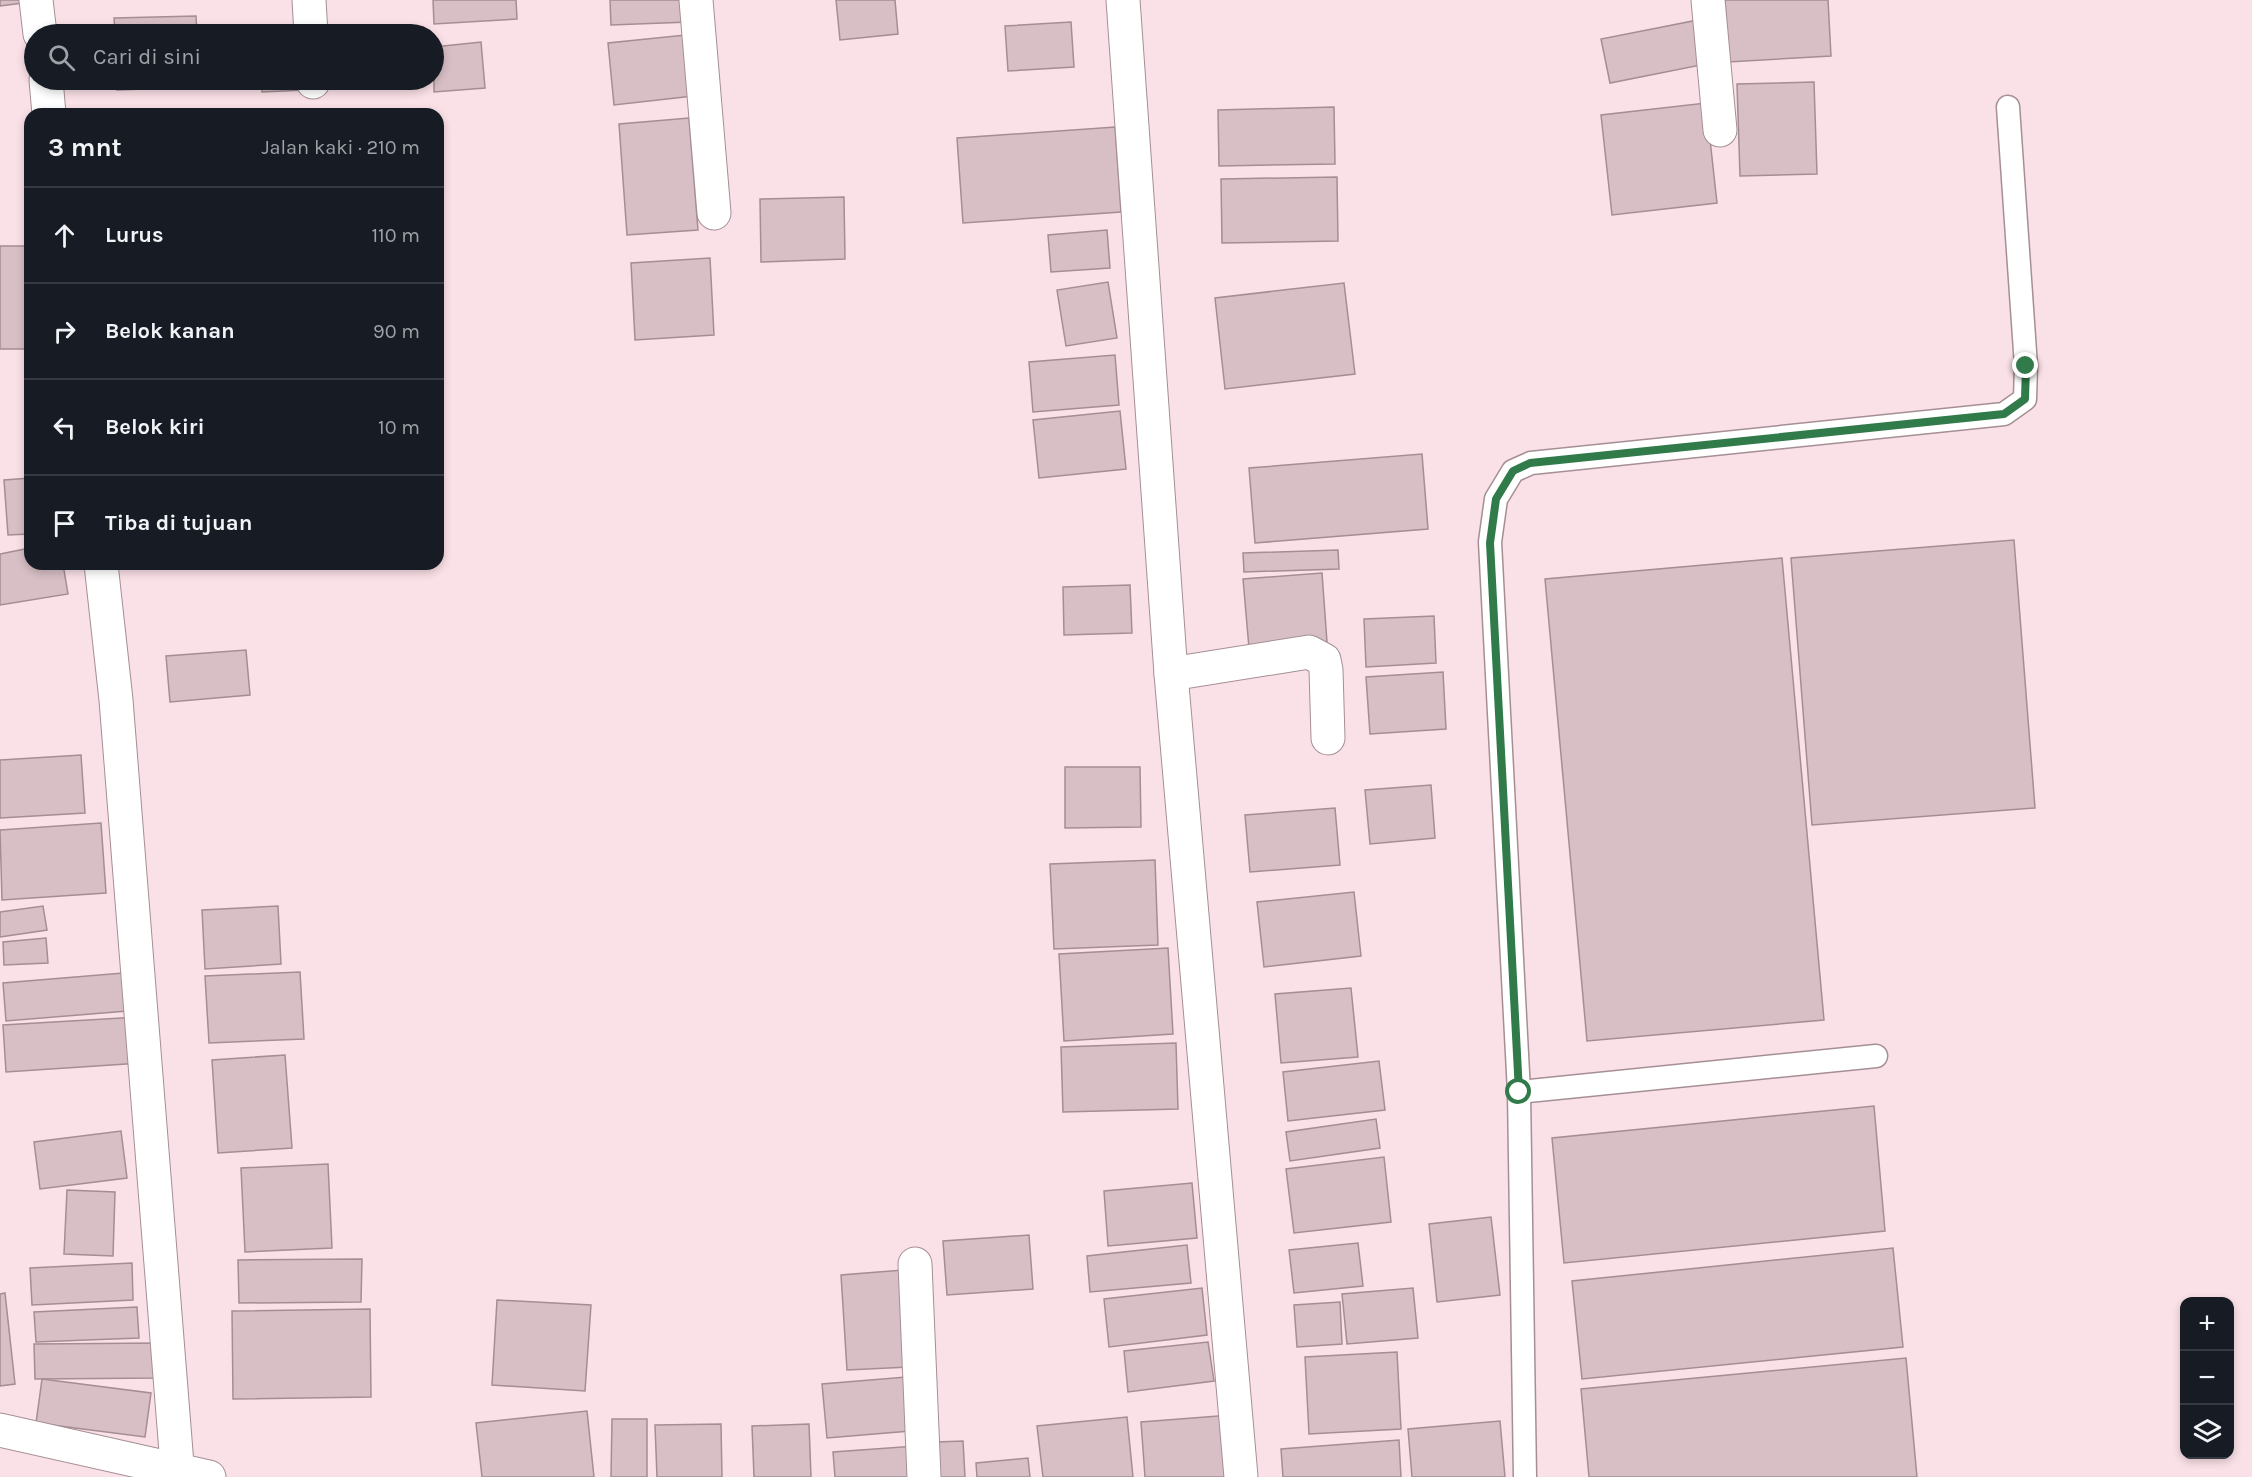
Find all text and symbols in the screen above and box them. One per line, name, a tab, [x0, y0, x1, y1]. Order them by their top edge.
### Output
search box	[24, 24, 444, 90]
icon: search	[45, 41, 78, 74]
text: Cari di sini	[93, 44, 201, 70]
text: 3 mnt	[48, 132, 122, 163]
text: Jalan kaki · 210 m	[261, 136, 420, 159]
icon: ahead	[48, 219, 81, 252]
text: Lurus	[105, 222, 164, 248]
text: 110 m	[371, 224, 420, 247]
icon: right	[48, 315, 81, 348]
text: Belok kanan	[105, 318, 235, 344]
text: 90 m	[373, 320, 420, 343]
route end	[2012, 352, 2038, 378]
icon: left	[48, 411, 81, 444]
text: Belok kiri	[105, 414, 205, 440]
text: 10 m	[378, 416, 420, 439]
icon: arrive	[48, 507, 81, 540]
text: Tiba di tujuan	[105, 510, 252, 536]
route start	[1505, 1078, 1531, 1104]
map controls	[2180, 1297, 2234, 1459]
button: +	[2180, 1297, 2234, 1351]
button: −	[2180, 1351, 2234, 1405]
button: layers	[2180, 1405, 2234, 1459]

